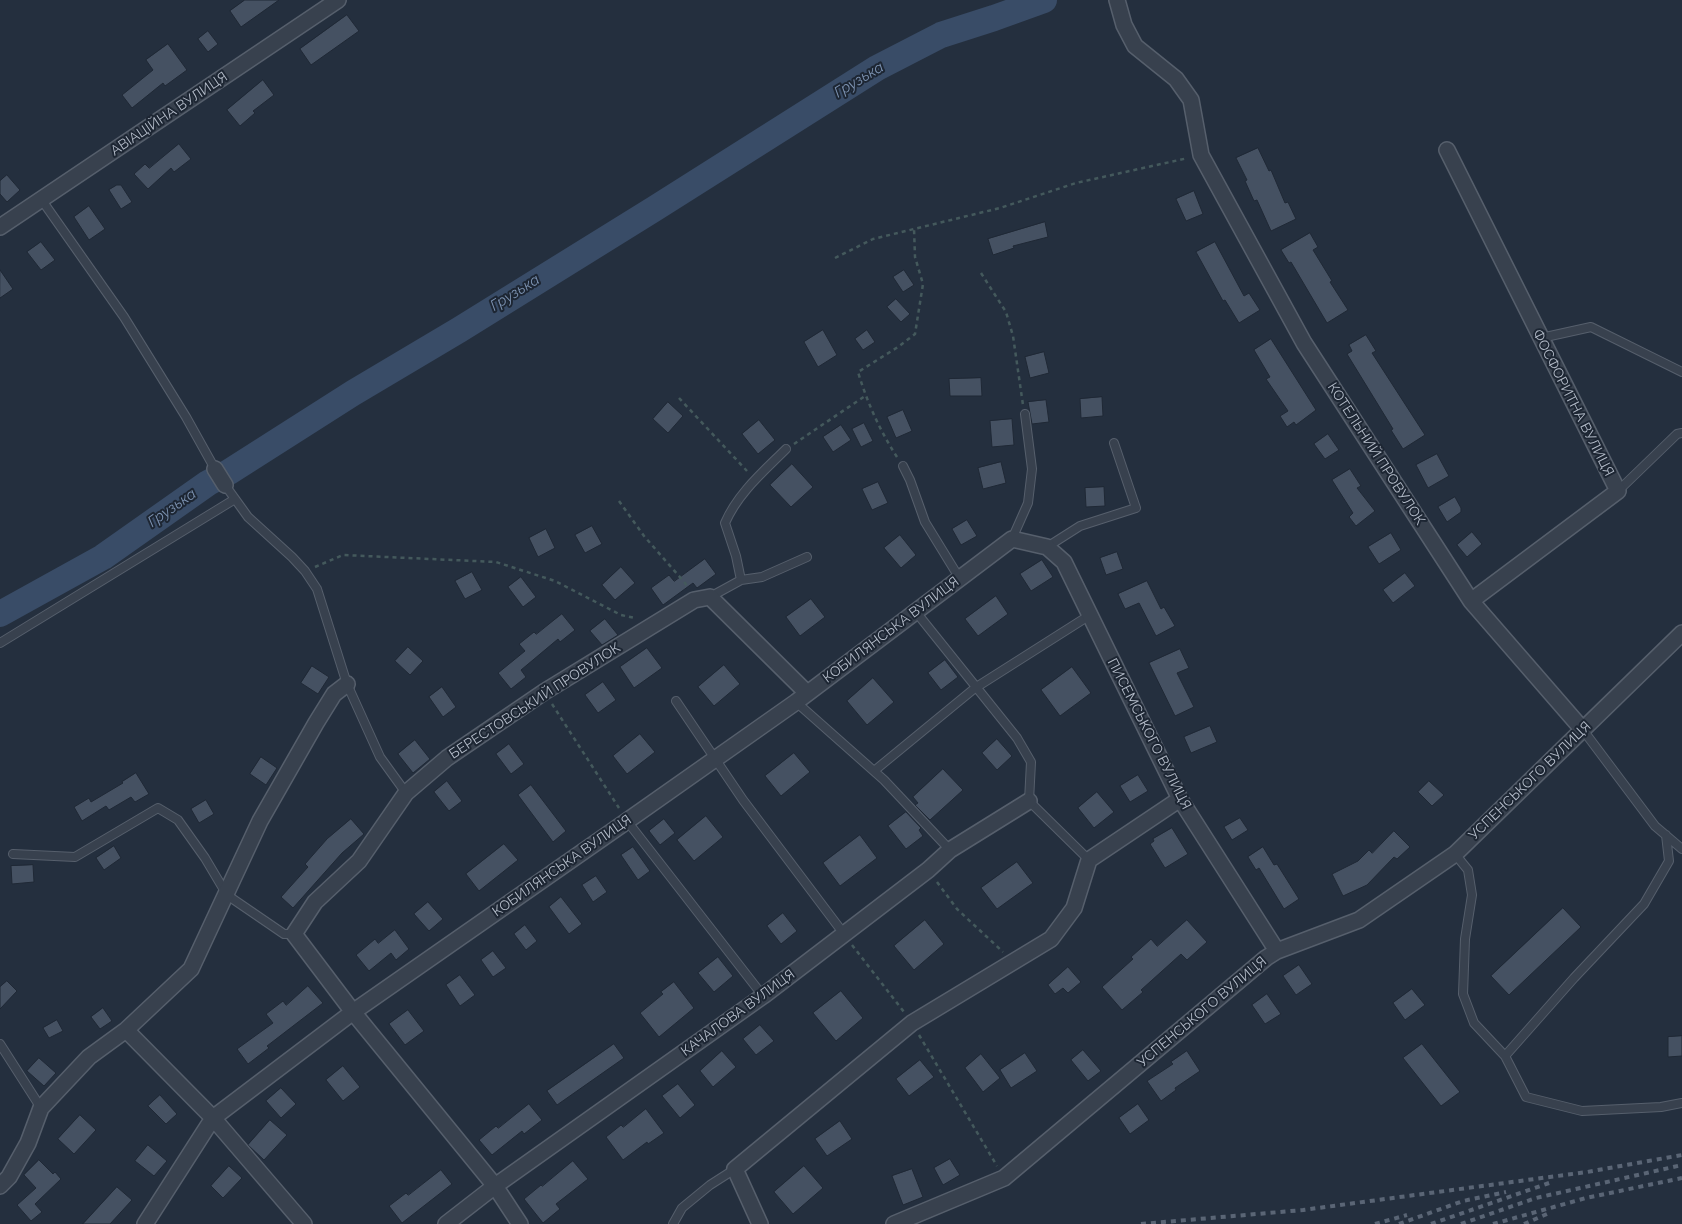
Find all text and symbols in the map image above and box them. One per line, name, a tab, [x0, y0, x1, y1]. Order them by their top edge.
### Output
water label: Грузька	[831, 58, 887, 102]
street label: АВІАЦІЙНА ВУЛИЦЯ	[107, 69, 231, 159]
water label: Грузька	[487, 271, 543, 315]
street label: ФОСФОРИТНА ВУЛИЦЯ	[1529, 327, 1617, 479]
street label: КОТЕЛЬНИЙ ПРОВУЛОК	[1324, 380, 1428, 528]
water label: Грузька	[144, 485, 200, 531]
street label: КОБИЛЯНСЬКА ВУЛИЦЯ	[820, 573, 962, 687]
street label: БЕРЕСТОВСЬКИЙ ПРОВУЛОК	[446, 639, 624, 763]
street label: ПИСЕМСЬКОГО ВУЛИЦЯ	[1104, 656, 1194, 812]
street label: УСПЕНСЬКОГО ВУЛИЦЯ	[1465, 718, 1595, 844]
street label: КОБИЛЯНСЬКА ВУЛИЦЯ	[489, 812, 635, 920]
street label: УСПЕНСЬКОГО ВУЛИЦЯ	[1134, 953, 1270, 1071]
street label: КАЧАЛОВА ВУЛИЦЯ	[678, 966, 798, 1060]

